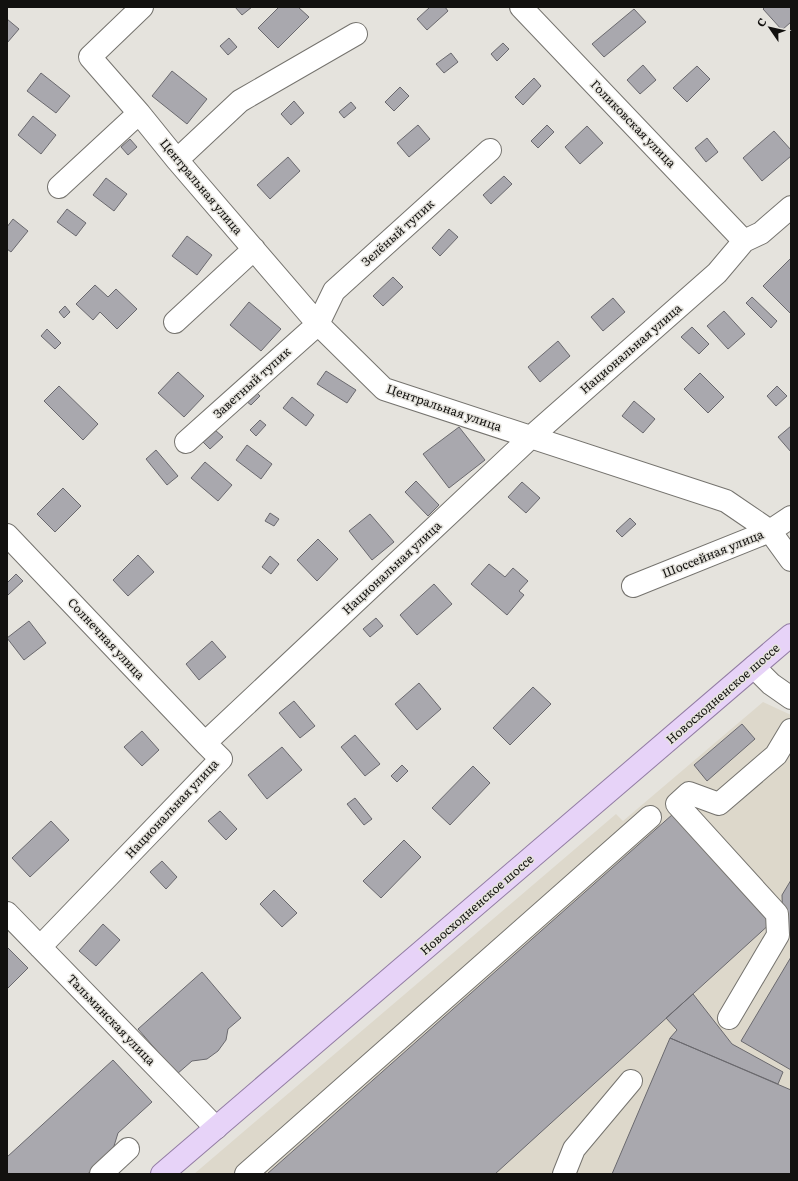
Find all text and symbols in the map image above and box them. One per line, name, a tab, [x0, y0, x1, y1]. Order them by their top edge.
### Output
north arrow	[750, 8, 790, 48]
text: С	[752, 14, 770, 30]
street label: Голиковская улица	[587, 75, 681, 172]
street label: Центральная улица	[156, 134, 248, 239]
street label: Зелёный тупик	[357, 195, 438, 270]
street label: Национальная улица	[575, 299, 686, 398]
street label: Заветный тупик	[209, 342, 294, 422]
street label: Центральная улица	[384, 379, 505, 435]
street label: Национальная улица	[338, 516, 445, 618]
street label: Шоссейная улица	[659, 524, 767, 582]
street label: Солнечная улица	[64, 594, 150, 683]
street label: Новосходненское шоссе	[662, 639, 783, 748]
street label: Национальная улица	[120, 754, 222, 862]
street label: Новосходненское шоссе	[416, 850, 537, 959]
street label: Тальминская улица	[63, 970, 160, 1069]

